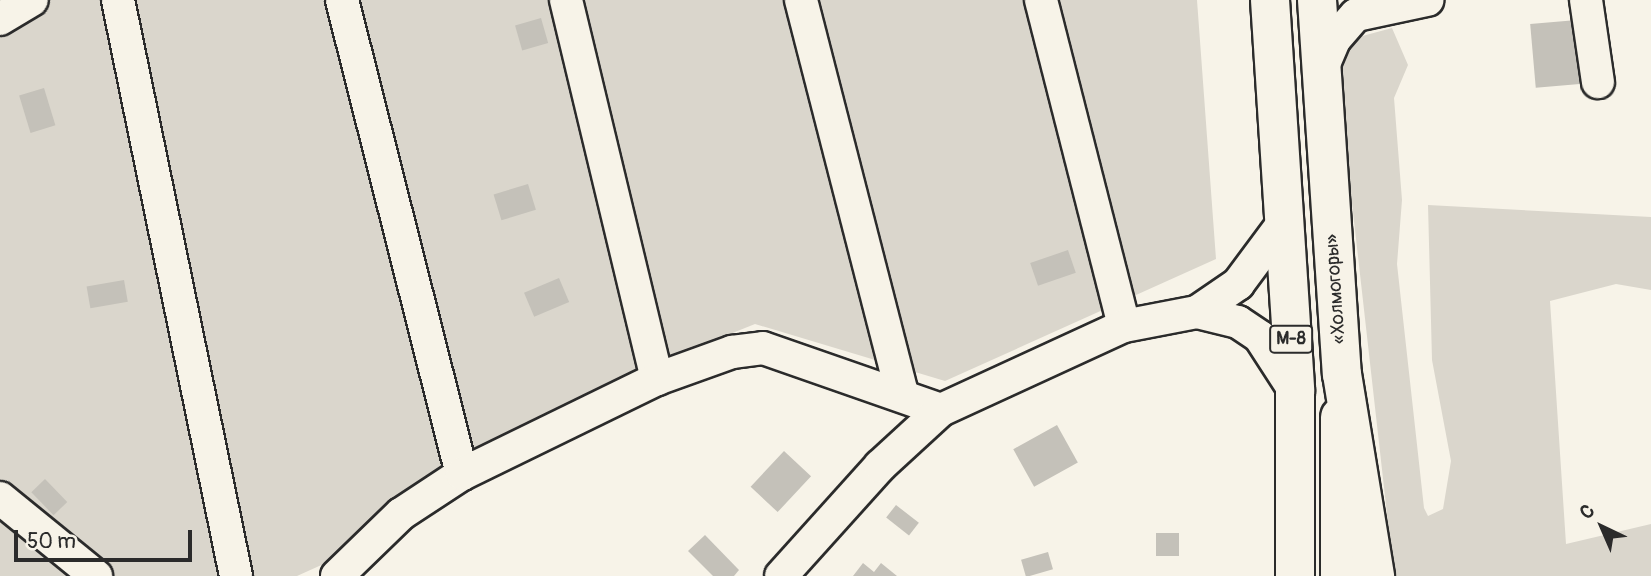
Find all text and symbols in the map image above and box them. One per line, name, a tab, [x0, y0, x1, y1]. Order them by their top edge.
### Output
street label: «Холмогоры»	[1321, 233, 1351, 345]
road number: М-8	[1268, 324, 1314, 354]
north arrow	[1567, 492, 1637, 562]
text: С	[1575, 499, 1600, 525]
scale bar	[18, 516, 196, 560]
text: 50 m	[27, 528, 76, 555]

